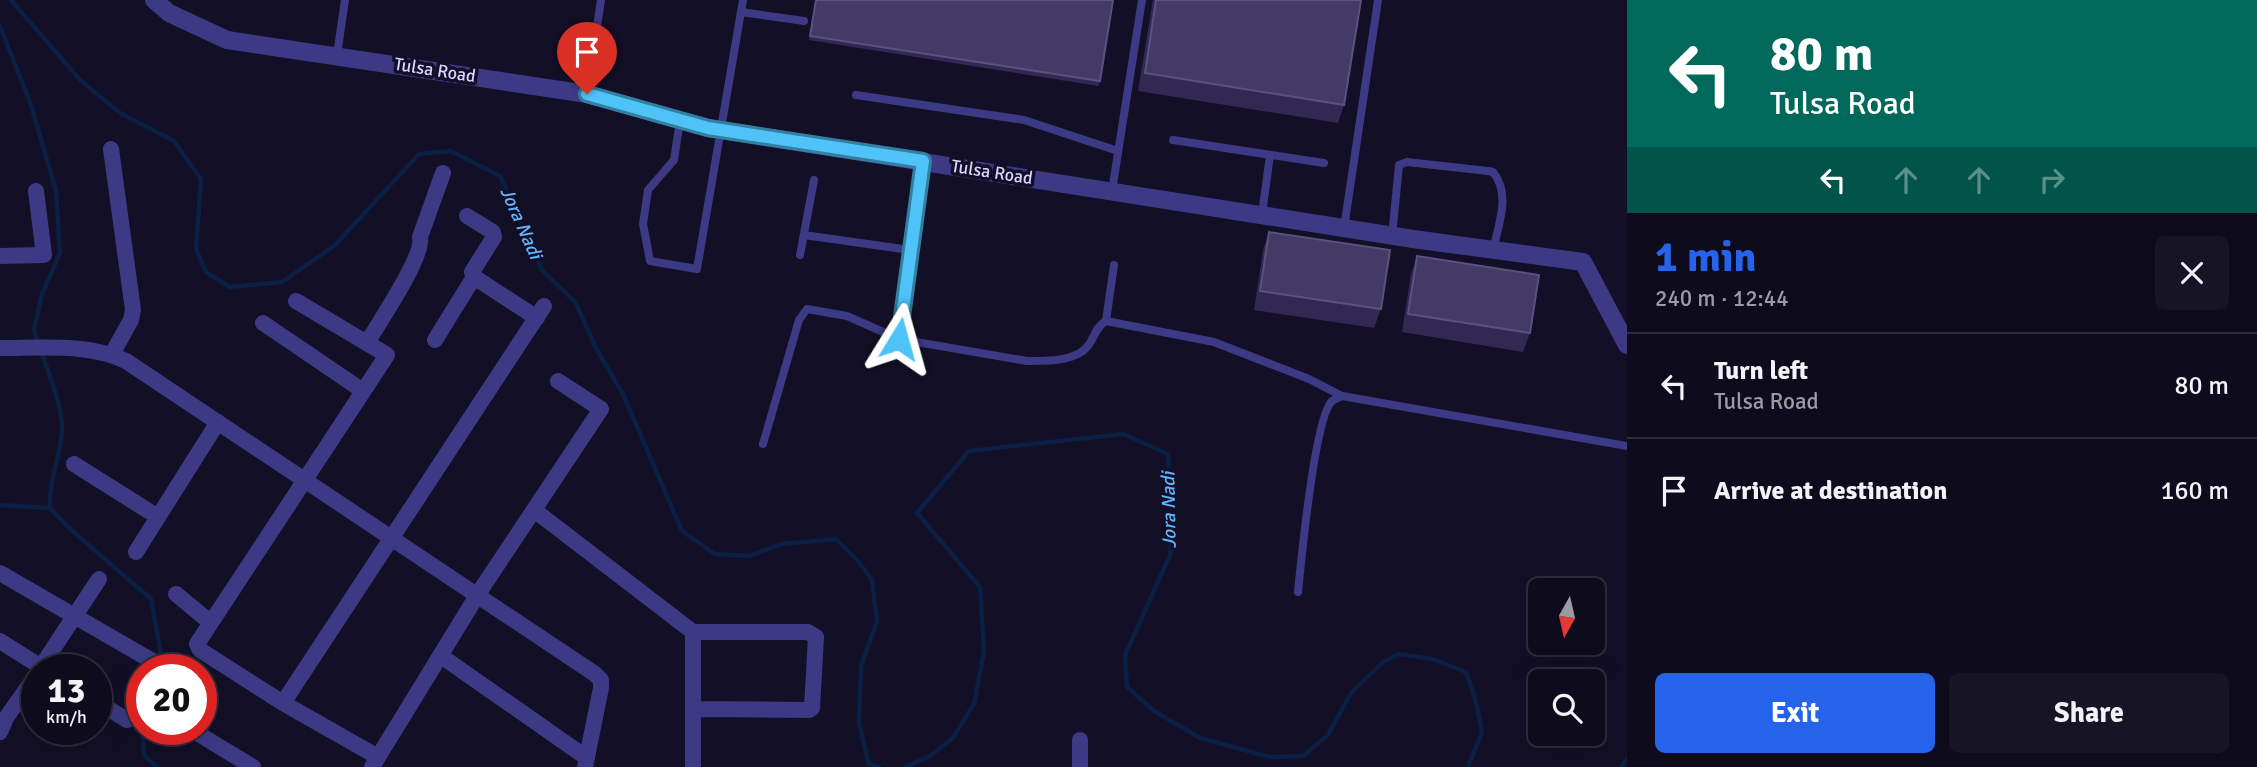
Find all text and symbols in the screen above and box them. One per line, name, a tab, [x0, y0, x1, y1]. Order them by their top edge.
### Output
pin	[557, 22, 617, 94]
text: 80 m	[1770, 24, 1873, 84]
icon: left	[1655, 28, 1746, 119]
icon: arrive	[568, 33, 606, 71]
street label: Tulsa Road	[393, 53, 477, 87]
text: Tulsa Road	[1770, 84, 1916, 123]
street label: Tulsa Road	[950, 155, 1034, 189]
icon: left	[1814, 161, 1852, 199]
icon: ahead	[1887, 161, 1925, 199]
icon: ahead	[1960, 161, 1998, 199]
icon: right	[2033, 161, 2071, 199]
water label: Jora Nadi	[494, 183, 548, 265]
text: 1 min	[1655, 232, 1756, 283]
button: close	[2155, 236, 2229, 310]
text: 240 m · 12:44	[1655, 284, 1789, 313]
position arrow	[862, 302, 936, 376]
text: Turn left	[1714, 355, 1808, 387]
icon: left	[1655, 367, 1693, 405]
text: 80 m	[2174, 370, 2229, 402]
text: Tulsa Road	[1714, 387, 1819, 416]
water label: Jora Nadi	[1156, 470, 1182, 549]
icon: arrive	[1655, 472, 1693, 510]
text: Arrive at destination	[1714, 475, 1947, 507]
text: 160 m	[2160, 475, 2229, 507]
north arrow	[1528, 578, 1605, 654]
map controls	[1528, 578, 1605, 746]
speed limit sign: 20	[126, 654, 217, 745]
text: 13	[48, 669, 85, 712]
button: search	[1528, 669, 1605, 746]
button: Exit	[1655, 673, 1935, 753]
button: Share	[1949, 673, 2229, 753]
text: km/h	[46, 706, 87, 728]

